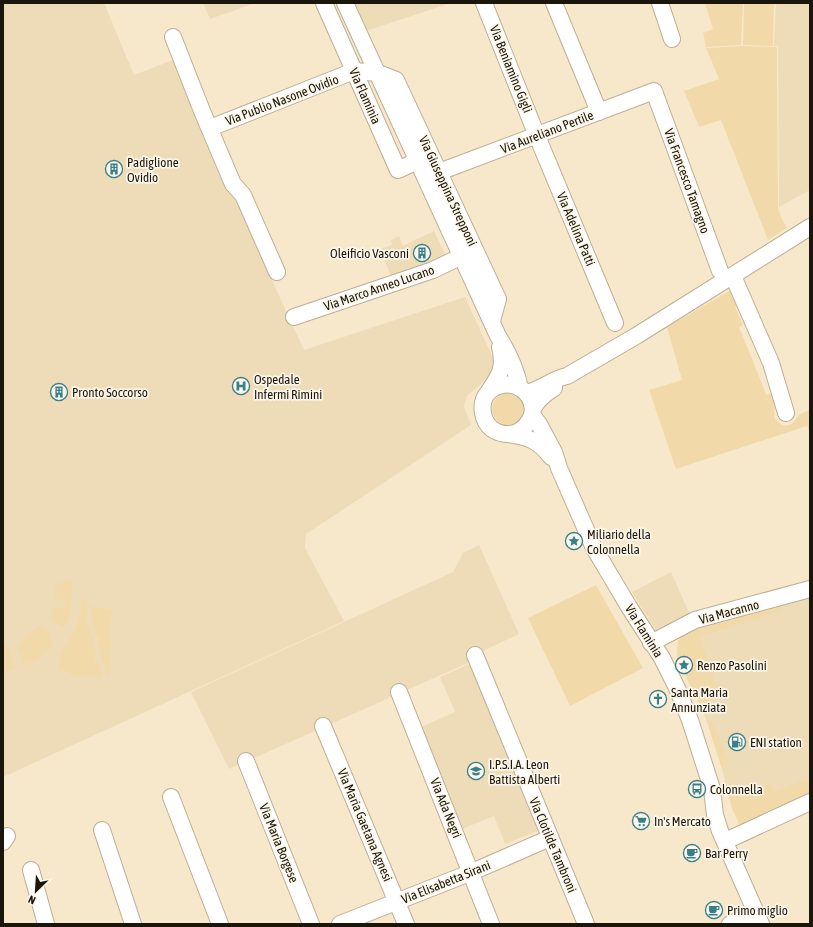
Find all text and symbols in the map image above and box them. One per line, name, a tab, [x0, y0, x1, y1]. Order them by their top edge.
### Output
street label: Via Beniamino Gigli	[487, 23, 535, 115]
street label: Via Flaminia	[346, 66, 384, 126]
street label: Via Publio Nasone Ovidio	[223, 72, 341, 128]
street label: Via Aureliano Pertile	[499, 107, 596, 157]
street label: Via Francesco Tamagno	[661, 127, 713, 235]
street label: Via Giuseppina Strepponi	[416, 133, 480, 249]
place label: Padiglione Ovidio	[127, 155, 179, 185]
building icon: Padiglione Ovidio	[104, 159, 124, 179]
street label: Via Adelina Patti	[554, 190, 598, 268]
building icon: Oleificio Vasconi	[412, 243, 432, 263]
place label: Oleificio Vasconi	[330, 246, 409, 261]
street label: Via Marco Anneo Lucano	[322, 262, 436, 314]
place label: Ospedale Infermi Rimini	[254, 372, 322, 402]
hospital icon: Ospedale Infermi Rimini	[231, 376, 251, 396]
building icon: Pronto Soccorso	[49, 382, 69, 402]
place label: Pronto Soccorso	[72, 385, 148, 400]
place label: Miliario della Colonnella	[587, 527, 651, 557]
place icon: Miliario della Colonnella	[564, 531, 584, 551]
street label: Via Macanno	[697, 597, 761, 627]
street label: Via Flaminia	[622, 602, 666, 660]
place icon: Renzo Pasolini	[674, 655, 694, 675]
place label: Renzo Pasolini	[697, 658, 767, 673]
place label: Santa Maria Annunziata	[671, 685, 728, 715]
church icon: Santa Maria Annunziata	[648, 689, 668, 709]
fuel station icon: ENI station	[727, 732, 747, 752]
place label: ENI station	[750, 735, 802, 750]
place label: I.P.S.I.A. Leon Battista Alberti	[489, 757, 560, 787]
school or university icon: I.P.S.I.A. Leon Battista Alberti	[466, 761, 486, 781]
street label: Via Maria Gaetana Agnesi	[334, 766, 396, 884]
street label: Via Ada Negri	[427, 776, 465, 840]
bus stop icon: Colonnella	[687, 779, 707, 799]
place label: Colonnella	[710, 782, 763, 797]
street label: Via Clotilde Tambroni	[526, 795, 580, 895]
street label: Via Maria Borgese	[256, 801, 302, 885]
supermarket icon: In's Mercato	[631, 811, 651, 831]
place label: In's Mercato	[654, 814, 711, 829]
cafe icon: Bar Perry	[682, 843, 702, 863]
place label: Bar Perry	[705, 846, 749, 861]
street label: Via Elisabetta Sirani	[399, 857, 493, 907]
north arrow	[16, 871, 56, 911]
text: N	[26, 893, 37, 907]
cafe icon: Primo miglio	[704, 900, 724, 920]
place label: Primo miglio	[727, 903, 788, 918]

